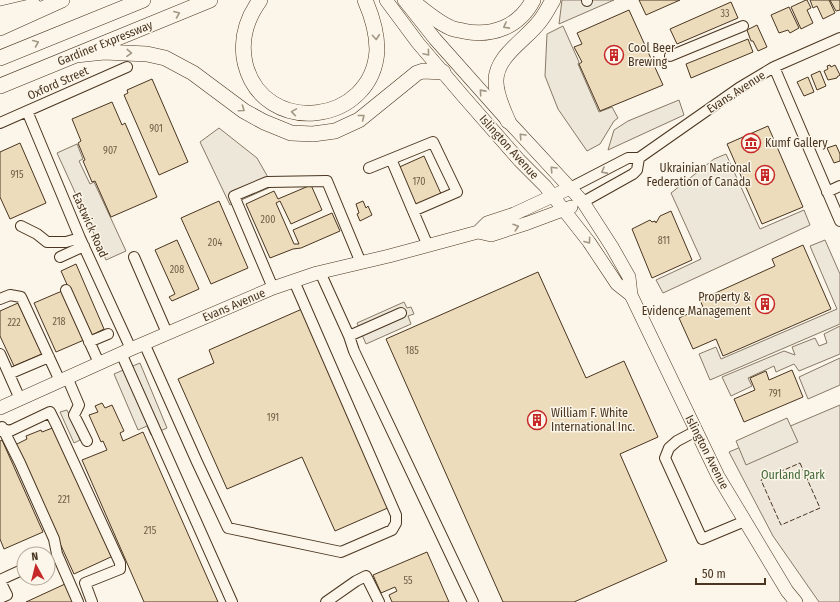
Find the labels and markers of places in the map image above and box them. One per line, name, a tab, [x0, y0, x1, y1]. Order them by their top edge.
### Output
place label: Cool Beer Brewing	[628, 41, 676, 69]
building icon: Cool Beer Brewing	[603, 44, 625, 66]
museum icon: Kumf Gallery	[740, 132, 762, 154]
place label: Kumf Gallery	[765, 136, 828, 150]
place label: Ukrainian National Federation of Canada	[647, 161, 751, 189]
building icon: Ukrainian National Federation of Canada	[754, 164, 776, 186]
place label: Property & Evidence Management	[642, 290, 751, 318]
building icon: Property & Evidence Management	[754, 293, 776, 315]
place label: William F. White International Inc.	[551, 406, 636, 434]
building icon: William F. White International Inc.	[526, 409, 548, 431]

